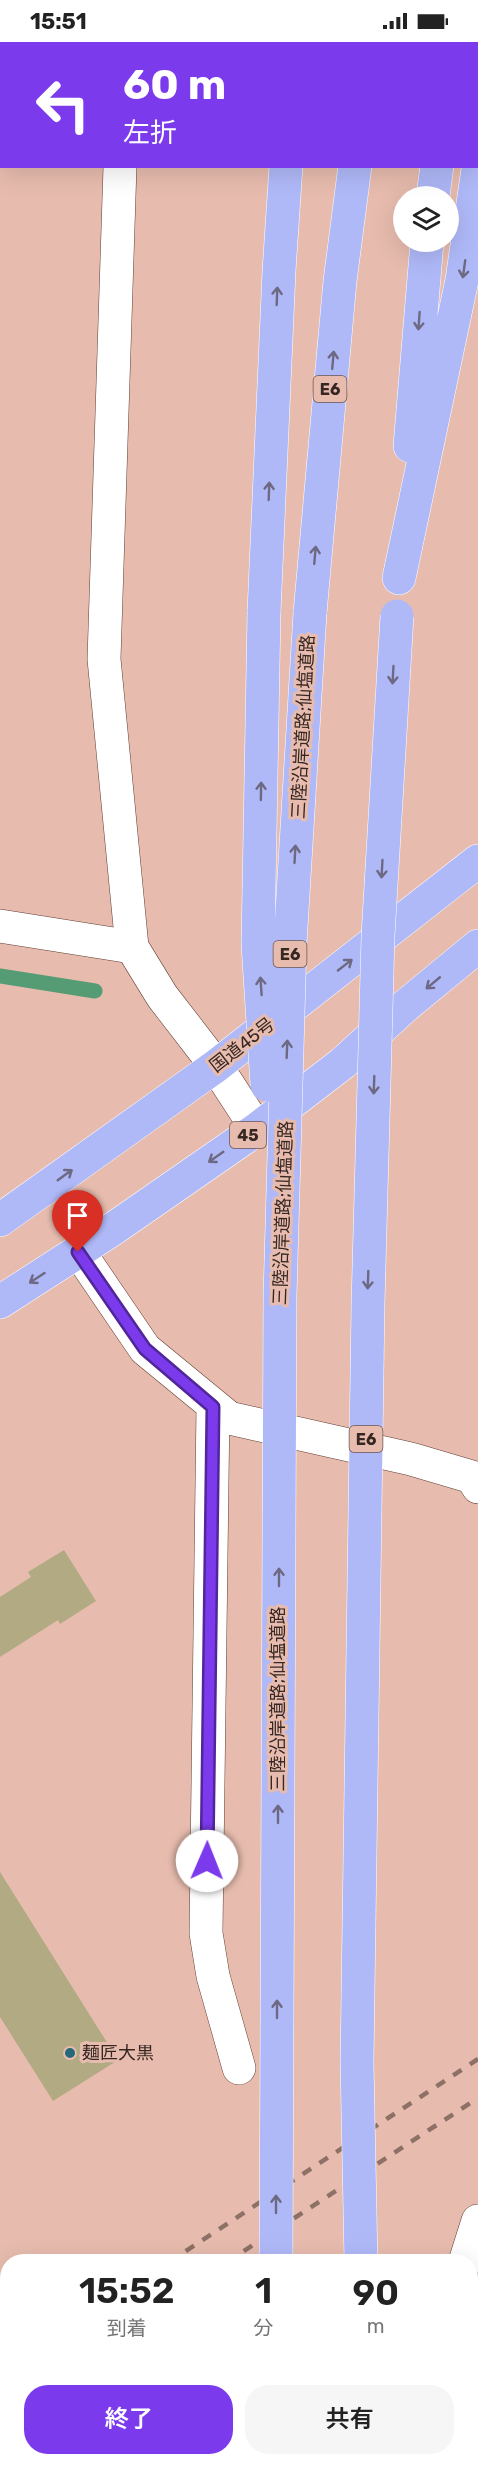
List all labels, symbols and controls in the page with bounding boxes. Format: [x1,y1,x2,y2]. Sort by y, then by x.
text: 15:51 [30,8,87,35]
text: 60 m [123,60,226,110]
icon: left [24,66,102,144]
text: 左折 [123,117,177,149]
map controls [393,186,459,252]
button: layers [393,186,459,252]
one-way arrow [458,259,469,278]
one-way arrow [272,286,283,306]
one-way arrow [414,310,425,330]
one-way arrow [328,351,339,371]
road number: E6 [314,376,346,402]
one-way arrow [264,481,275,501]
one-way arrow [310,545,321,565]
street label: 三陸沿岸道路;仙塩道路 [287,634,319,820]
one-way arrow [388,664,399,684]
one-way arrow [255,782,267,802]
one-way arrow [290,845,301,865]
one-way arrow [376,859,387,879]
road number: E6 [274,941,306,967]
one-way arrow [336,959,352,972]
one-way arrow [426,976,441,990]
one-way arrow [255,977,266,997]
street label: 国道45号 [205,1013,279,1077]
one-way arrow [281,1039,293,1059]
one-way arrow [368,1075,380,1095]
street label: 三陸沿岸道路;仙塩道路 [269,1120,297,1306]
road number: 45 [230,1122,266,1148]
one-way arrow [208,1151,224,1163]
one-way arrow [56,1168,72,1181]
pin [52,1190,103,1252]
icon: arrive [61,1199,94,1232]
one-way arrow [363,1269,374,1289]
one-way arrow [29,1273,46,1285]
road number: E6 [350,1426,382,1452]
one-way arrow [273,1567,285,1587]
street label: 三陸沿岸道路;仙塩道路 [267,1607,289,1791]
one-way arrow [272,1804,284,1824]
position arrow [175,1829,239,1893]
one-way arrow [271,1999,283,2019]
place label: 麺匠大黒 [82,2042,154,2064]
marker: 麺匠大黒 [63,2046,77,2060]
one-way arrow [270,2194,282,2214]
text: 15:52 [79,2269,175,2312]
text: 1 [255,2269,272,2312]
text: 90 [352,2271,399,2314]
text: m [367,2314,385,2338]
text: 到着 [107,2316,147,2340]
text: 分 [254,2316,274,2340]
button: 終了 [24,2385,233,2454]
button: 共有 [245,2385,454,2454]

